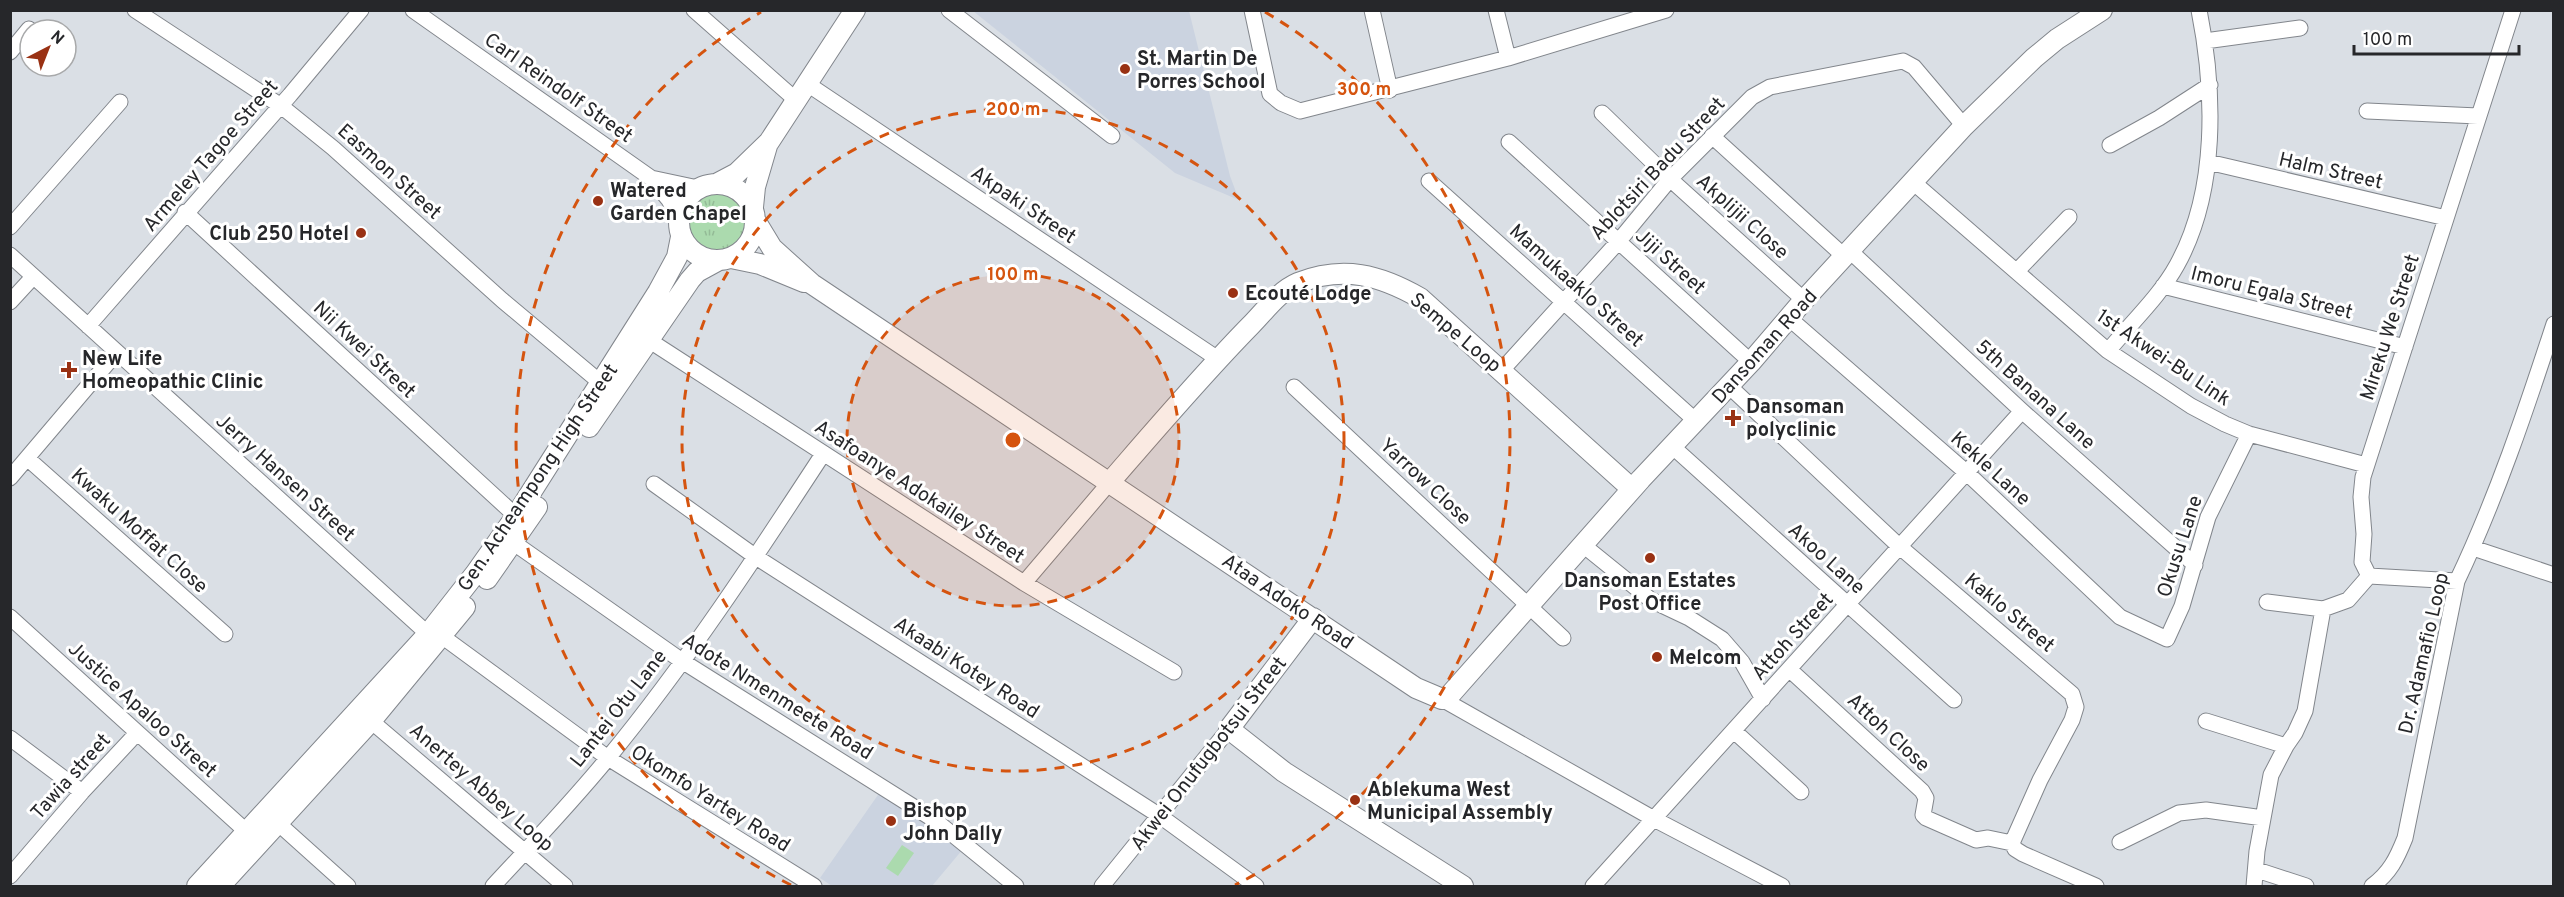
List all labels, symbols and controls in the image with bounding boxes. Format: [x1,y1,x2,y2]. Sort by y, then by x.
north arrow [18,18,78,78]
scale bar [2354,18,2519,56]
text: N [46,27,68,50]
street label: Carl Reindolf Street [478,28,637,150]
text: 100 m [2363,29,2412,52]
place label: St. Martin De Porres School [1137,47,1266,96]
marker: St. Martin De Porres School [1118,62,1132,76]
street label: Armeley Tagoe Street [138,75,285,238]
text: 300 m [1337,79,1391,102]
street label: Ablotsiri Badu Street [1585,92,1732,247]
text: 200 m [985,99,1041,122]
street label: Easmon Street [331,119,446,226]
street label: Halm Street [2276,147,2385,197]
street label: Akpaki Street [965,161,1081,251]
street label: Akplijii Close [1690,169,1793,266]
place label: Watered Garden Chapel [610,179,747,228]
marker: Watered Garden Chapel [591,194,605,208]
street label: Mamukaaklo Street [1503,219,1648,354]
place label: Club 250 Hotel [209,222,349,248]
street label: Jiji Street [1629,224,1711,301]
marker: Club 250 Hotel [354,226,368,240]
street label: Mireku We Street [2355,251,2427,404]
street label: Imoru Egala Street [2188,261,2355,327]
text: 100 m [987,264,1039,287]
place label: Ecouté Lodge [1245,282,1371,308]
street label: Dansoman Road [1707,285,1824,410]
marker: Ecouté Lodge [1226,286,1240,300]
street label: Sempe Loop [1404,288,1506,379]
street label: Nii Kwei Street [307,296,420,405]
street label: 1st Akwei-Bu Link [2091,304,2235,413]
street label: 5th Banana Lane [1969,335,2100,456]
place label: New Life Homeopathic Clinic [82,347,264,396]
street label: Gen. Acheampong High Street [452,359,625,597]
marker: New Life Homeopathic Clinic [60,361,78,379]
place label: Dansoman polyclinic [1746,395,1844,444]
street label: Jerry Hansen Street [209,409,360,548]
marker: Dansoman polyclinic [1724,409,1742,427]
street label: Asafoanye Adokailey Street [809,415,1029,570]
street label: Kekle Lane [1944,427,2035,512]
centre of rings [1003,430,1023,450]
street label: Yarrow Close [1373,433,1476,532]
street label: Kwaku Moffat Close [65,463,213,600]
street label: Okusu Lane [2152,492,2210,601]
street label: Akoo Lane [1782,518,1870,601]
street label: Ataa Adoko Road [1216,549,1358,656]
marker: Dansoman Estates Post Office [1643,551,1657,565]
street label: Kaklo Street [1958,568,2059,659]
place label: Dansoman Estates Post Office [1564,569,1736,618]
street label: Dr. Adamafio Loop [2394,570,2456,737]
street label: Attoh Street [1747,588,1840,687]
street label: Akaabi Kotey Road [888,612,1044,726]
street label: Adote Nmenmeete Road [677,628,877,767]
street label: Justice Apaloo Street [62,637,222,784]
street label: Lantei Otu Lane [565,645,674,773]
place label: Melcom [1669,646,1742,672]
marker: Melcom [1650,650,1664,664]
street label: Akwei Onufugbotsui Street [1126,652,1294,857]
street label: Attoh Close [1841,688,1935,778]
street label: Anertey Abbey Loop [403,719,558,858]
street label: Tawia street [26,729,117,826]
street label: Okomfo Yartey Road [625,740,795,859]
place label: Ablekuma West Municipal Assembly [1367,778,1553,827]
marker: Ablekuma West Municipal Assembly [1348,793,1362,807]
place label: Bishop John Dally [903,799,1002,848]
marker: Bishop John Dally [884,814,898,828]

